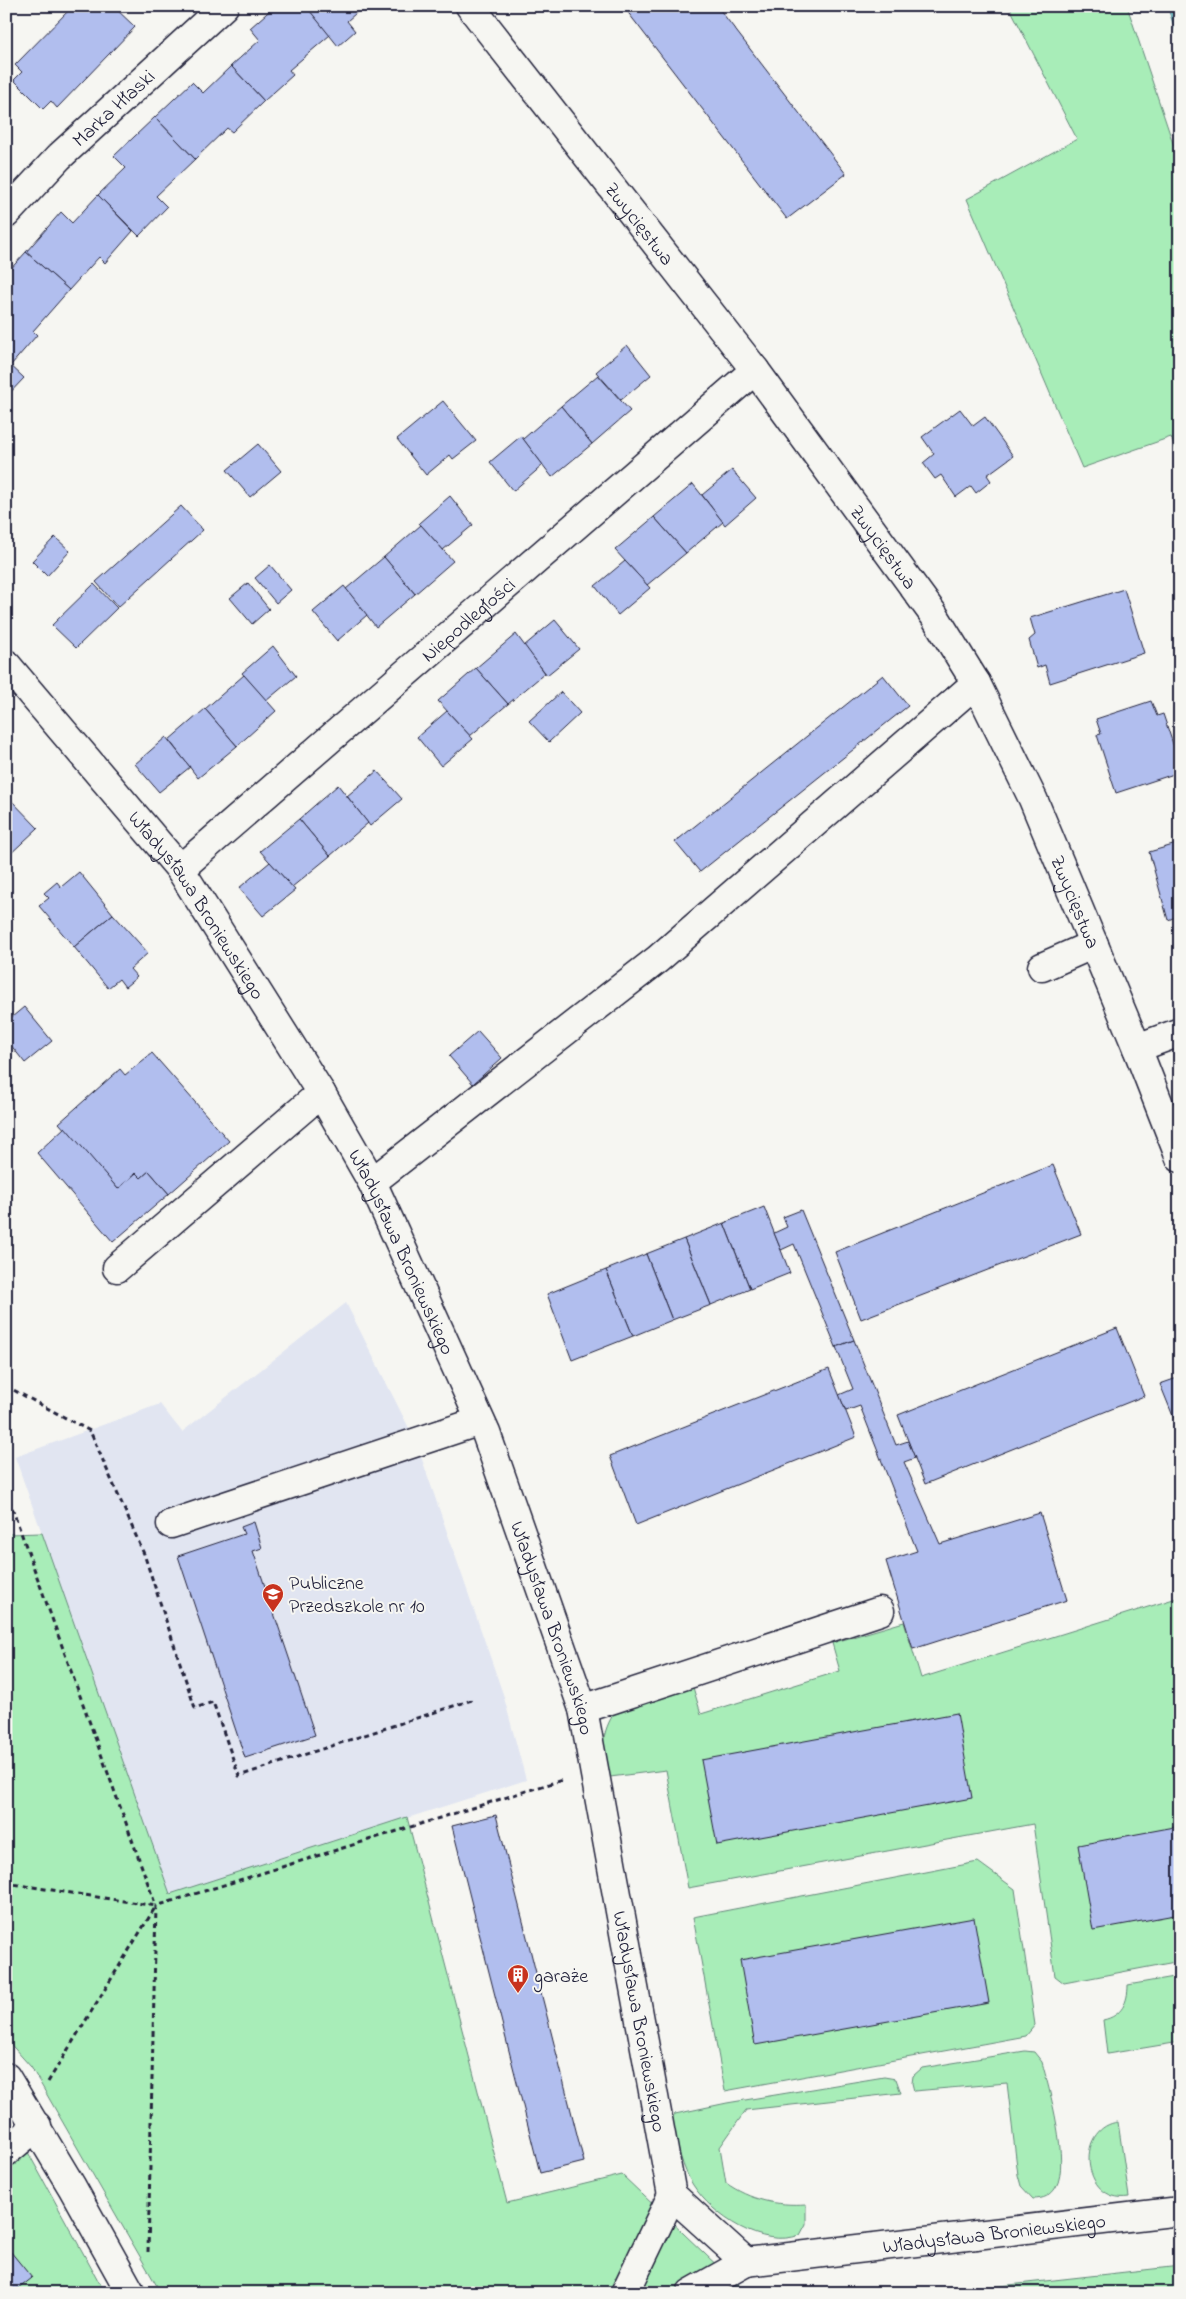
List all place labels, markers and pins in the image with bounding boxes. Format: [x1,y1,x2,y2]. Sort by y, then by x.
place label: Publiczne Przedszkole nr 10 [289,1570,425,1622]
school or university icon: Publiczne Przedszkole nr 10 [261,1582,285,1613]
building icon: garaże [506,1963,530,1994]
place label: garaże [533,1963,588,1993]

